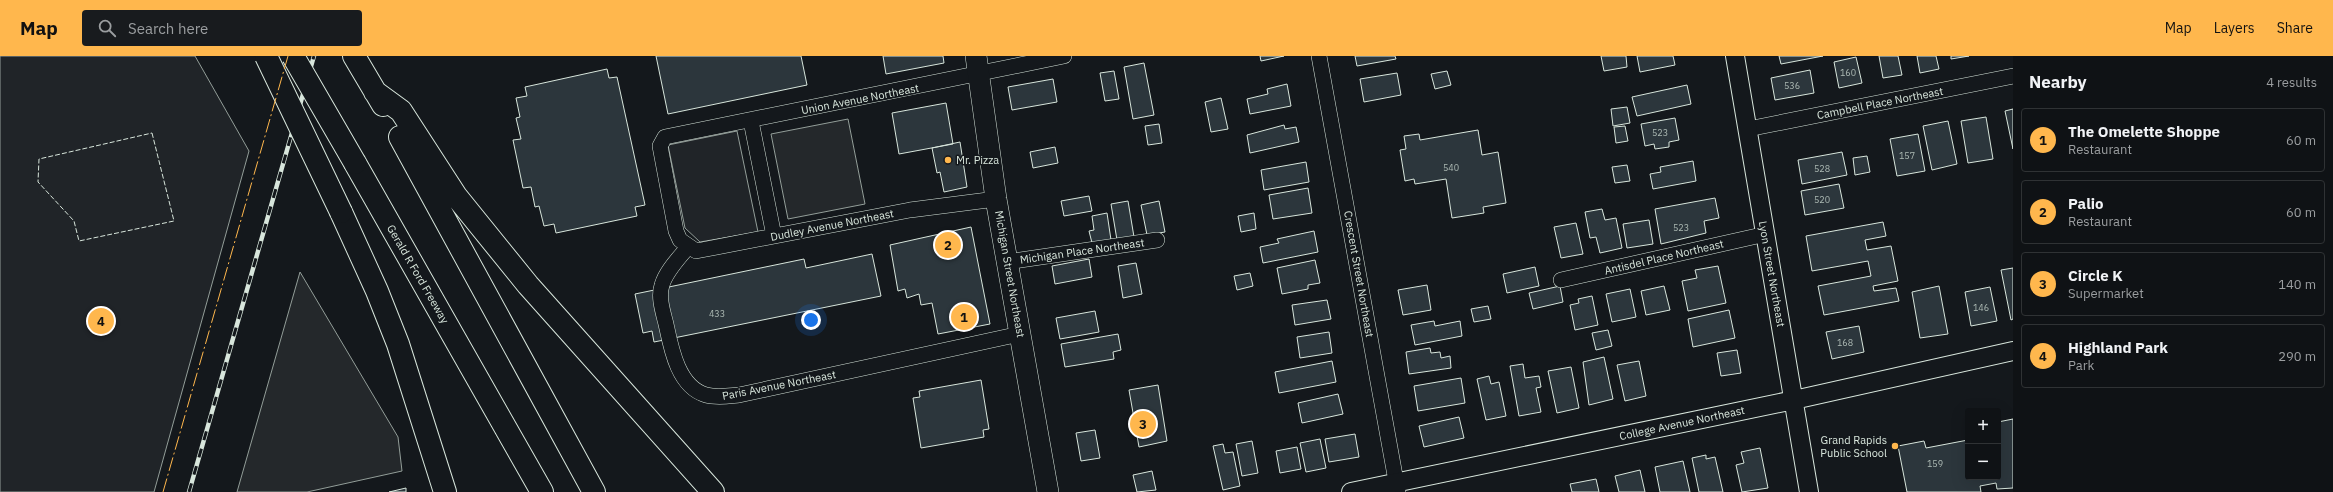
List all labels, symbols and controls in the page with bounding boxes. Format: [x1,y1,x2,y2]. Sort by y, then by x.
search box [82,10,362,46]
text: Map [20,16,58,40]
icon: search [96,17,118,39]
text: Search here [128,19,208,38]
text: Map [2165,19,2192,37]
text: Layers [2214,19,2255,37]
text: Share [2277,19,2313,37]
house number: 160 [1840,67,1856,78]
text: Nearby [2029,71,2087,93]
text: 4 results [2266,74,2317,91]
house number: 536 [1784,80,1800,91]
street label: Union Avenue Northeast [800,81,920,117]
street label: Campbell Place Northeast [1816,84,1945,122]
text: The Omelette Shoppe [2068,122,2220,141]
house number: 523 [1652,127,1668,138]
text: 1 [2039,132,2047,149]
text: 60 m [2286,132,2316,149]
text: Restaurant [2068,141,2132,158]
house number: 157 [1899,150,1915,161]
place label: Mr. Pizza [956,153,999,167]
marker: Mr. Pizza [943,155,953,165]
house number: 540 [1443,162,1459,173]
house number: 528 [1814,163,1830,174]
house number: 520 [1814,194,1830,205]
text: Palio [2068,194,2103,213]
text: 2 [2039,204,2047,221]
text: 60 m [2286,204,2316,221]
street label: Dudley Avenue Northeast [769,206,895,244]
street label: Michigan Street Northeast [992,209,1028,339]
street label: Crescent Street Northeast [1341,210,1377,339]
text: Restaurant [2068,213,2132,230]
street label: Lyon Street Northeast [1756,220,1788,328]
street label: Gerald R Ford Freeway [384,222,452,326]
house number: 523 [1673,222,1689,233]
pin: 2 [935,230,961,260]
street label: Michigan Place Northeast [1019,235,1145,267]
street label: Antisdel Place Northeast [1603,236,1725,278]
text: Circle K [2068,266,2123,285]
text: 3 [2039,276,2047,293]
text: 140 m [2278,276,2316,293]
text: Supermarket [2068,285,2144,302]
pin: 1 [951,302,977,332]
house number: 146 [1973,302,1989,313]
pin: 4 [88,306,114,336]
house number: 433 [709,308,725,319]
your location [801,310,821,330]
house number: 168 [1837,337,1853,348]
text: Highland Park [2068,338,2168,357]
text: 4 [2039,348,2047,365]
text: 290 m [2278,348,2316,365]
text: Park [2068,357,2094,374]
street label: Paris Avenue Northeast [721,367,837,403]
street label: College Avenue Northeast [1618,403,1746,443]
map controls [1965,408,2001,480]
button: + [1965,408,2001,444]
pin: 3 [1130,409,1156,439]
place label: Grand Rapids Public School [1820,433,1887,460]
marker: Grand Rapids Public School [1890,441,1900,451]
button: − [1965,444,2001,480]
house number: 159 [1927,458,1943,469]

